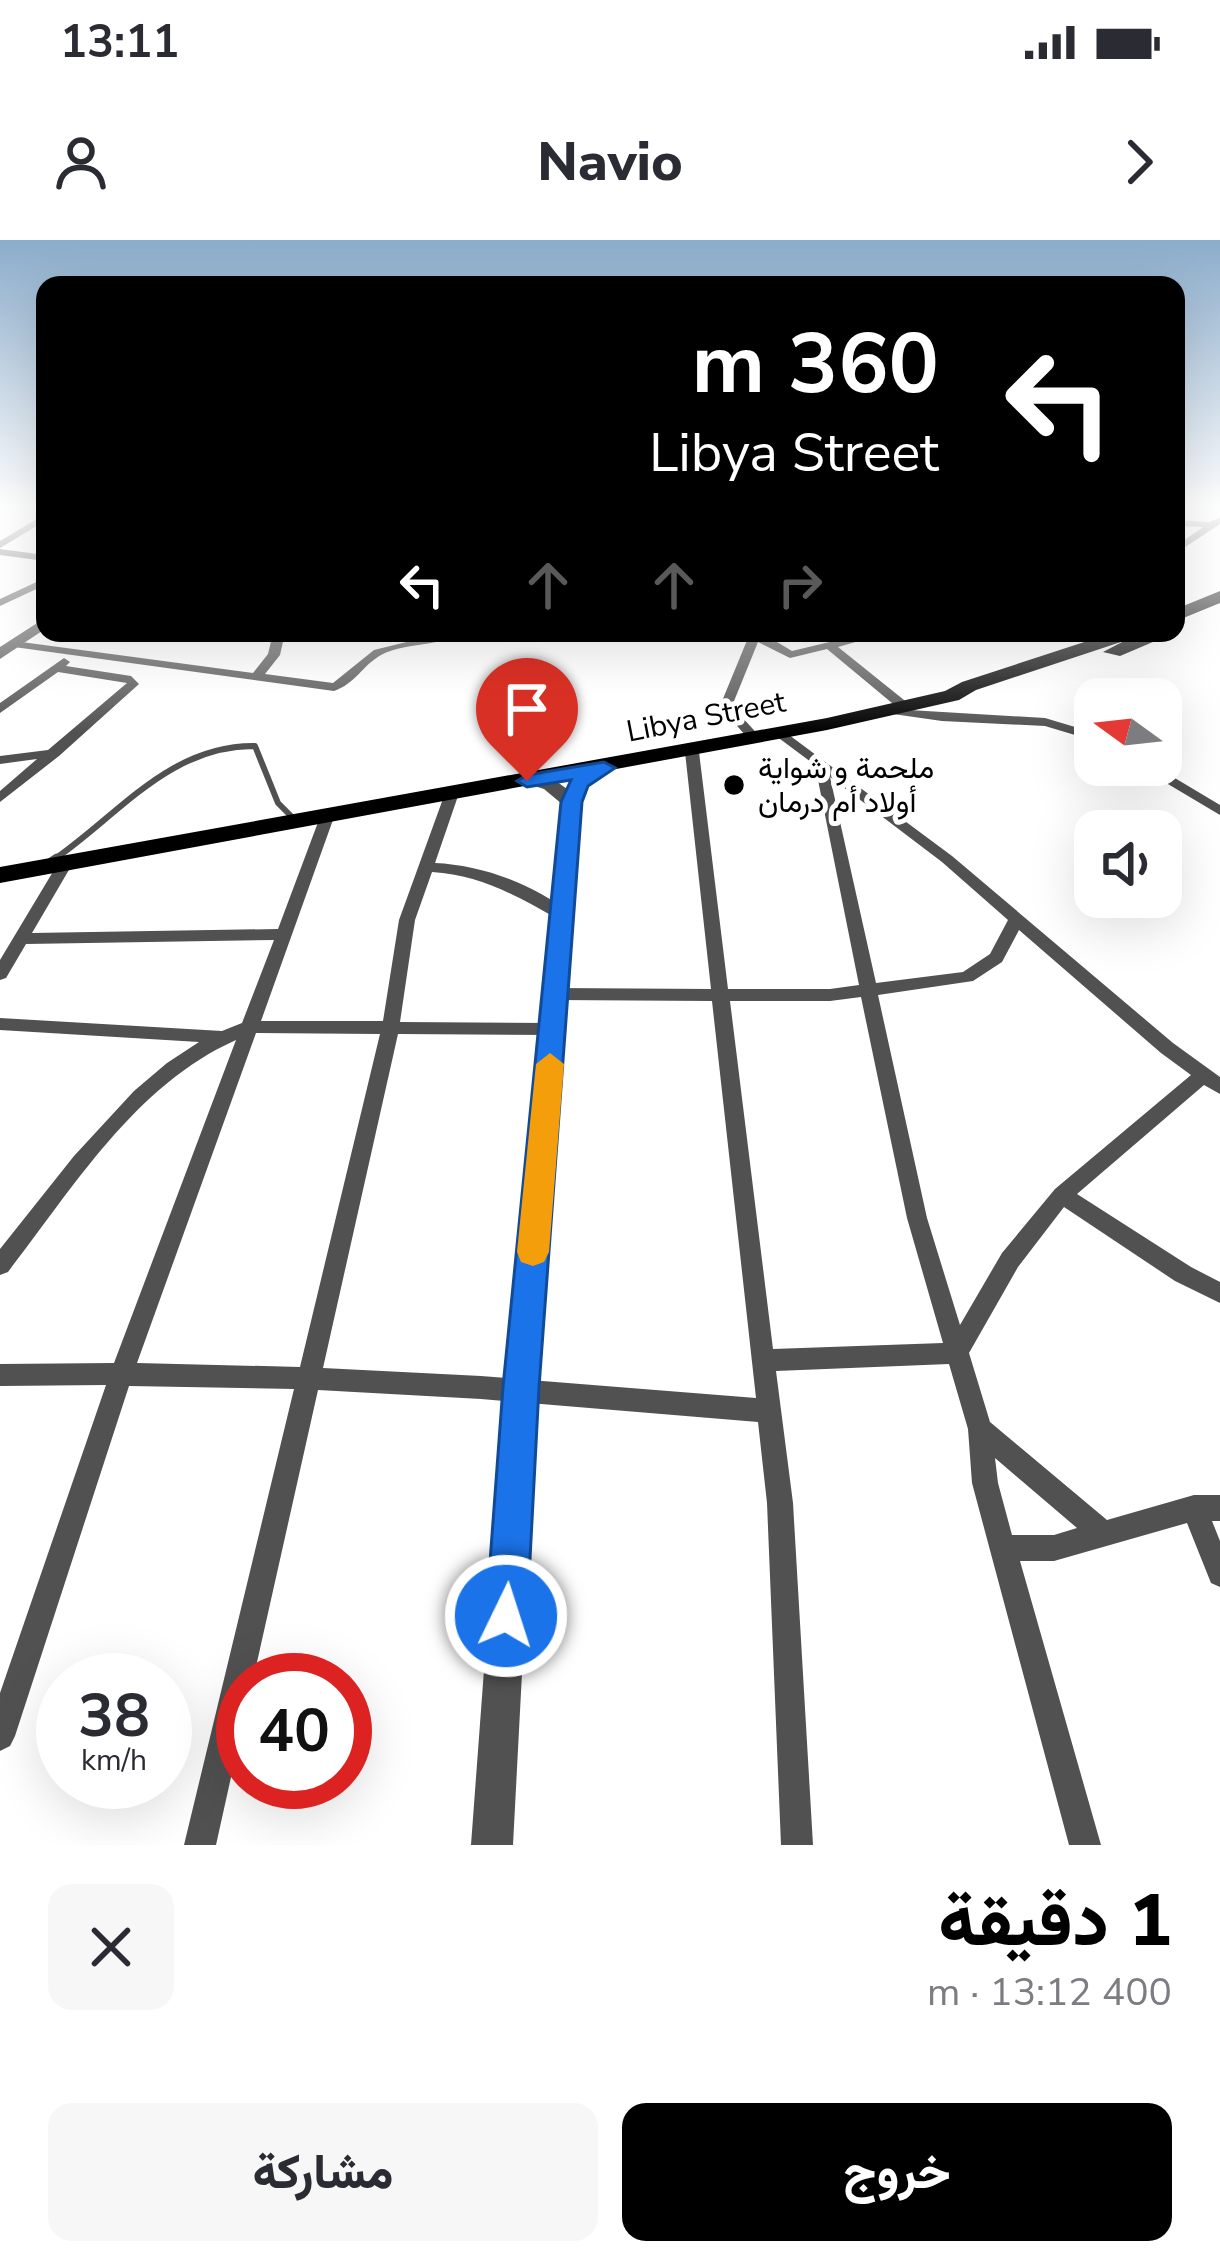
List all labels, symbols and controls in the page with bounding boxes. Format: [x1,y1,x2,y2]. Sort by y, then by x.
text: 13:11 [60,12,179,73]
text: Navio [537,125,683,199]
icon: person [48,129,114,195]
icon: forward [1106,129,1172,195]
text: 360 m [691,307,939,422]
icon: left [981,324,1137,480]
text: Libya Street [649,416,939,490]
icon: left [389,552,455,618]
icon: ahead [515,552,581,618]
icon: ahead [641,552,707,618]
icon: right [767,552,833,618]
pin [476,658,578,781]
icon: arrive [494,676,560,742]
north arrow [1074,678,1182,786]
map controls [1074,678,1182,918]
street label: Libya Street [623,681,789,752]
place label: ملحمة و شواية أولاد أم درمان [758,748,934,823]
marker: ملحمة و شواية أولاد أم درمان [721,772,747,798]
button: sound [1074,810,1182,918]
position arrow [443,1553,569,1679]
speed limit sign: 40 [216,1653,372,1809]
text: 38 [78,1675,150,1757]
text: km/h [81,1740,147,1781]
text: 1 دقيقة [938,1872,1172,1970]
button: close [48,1884,174,2010]
text: 400 m · 13:12 [927,1966,1172,2019]
button: مشاركة [48,2103,598,2241]
button: خروج [622,2103,1172,2241]

